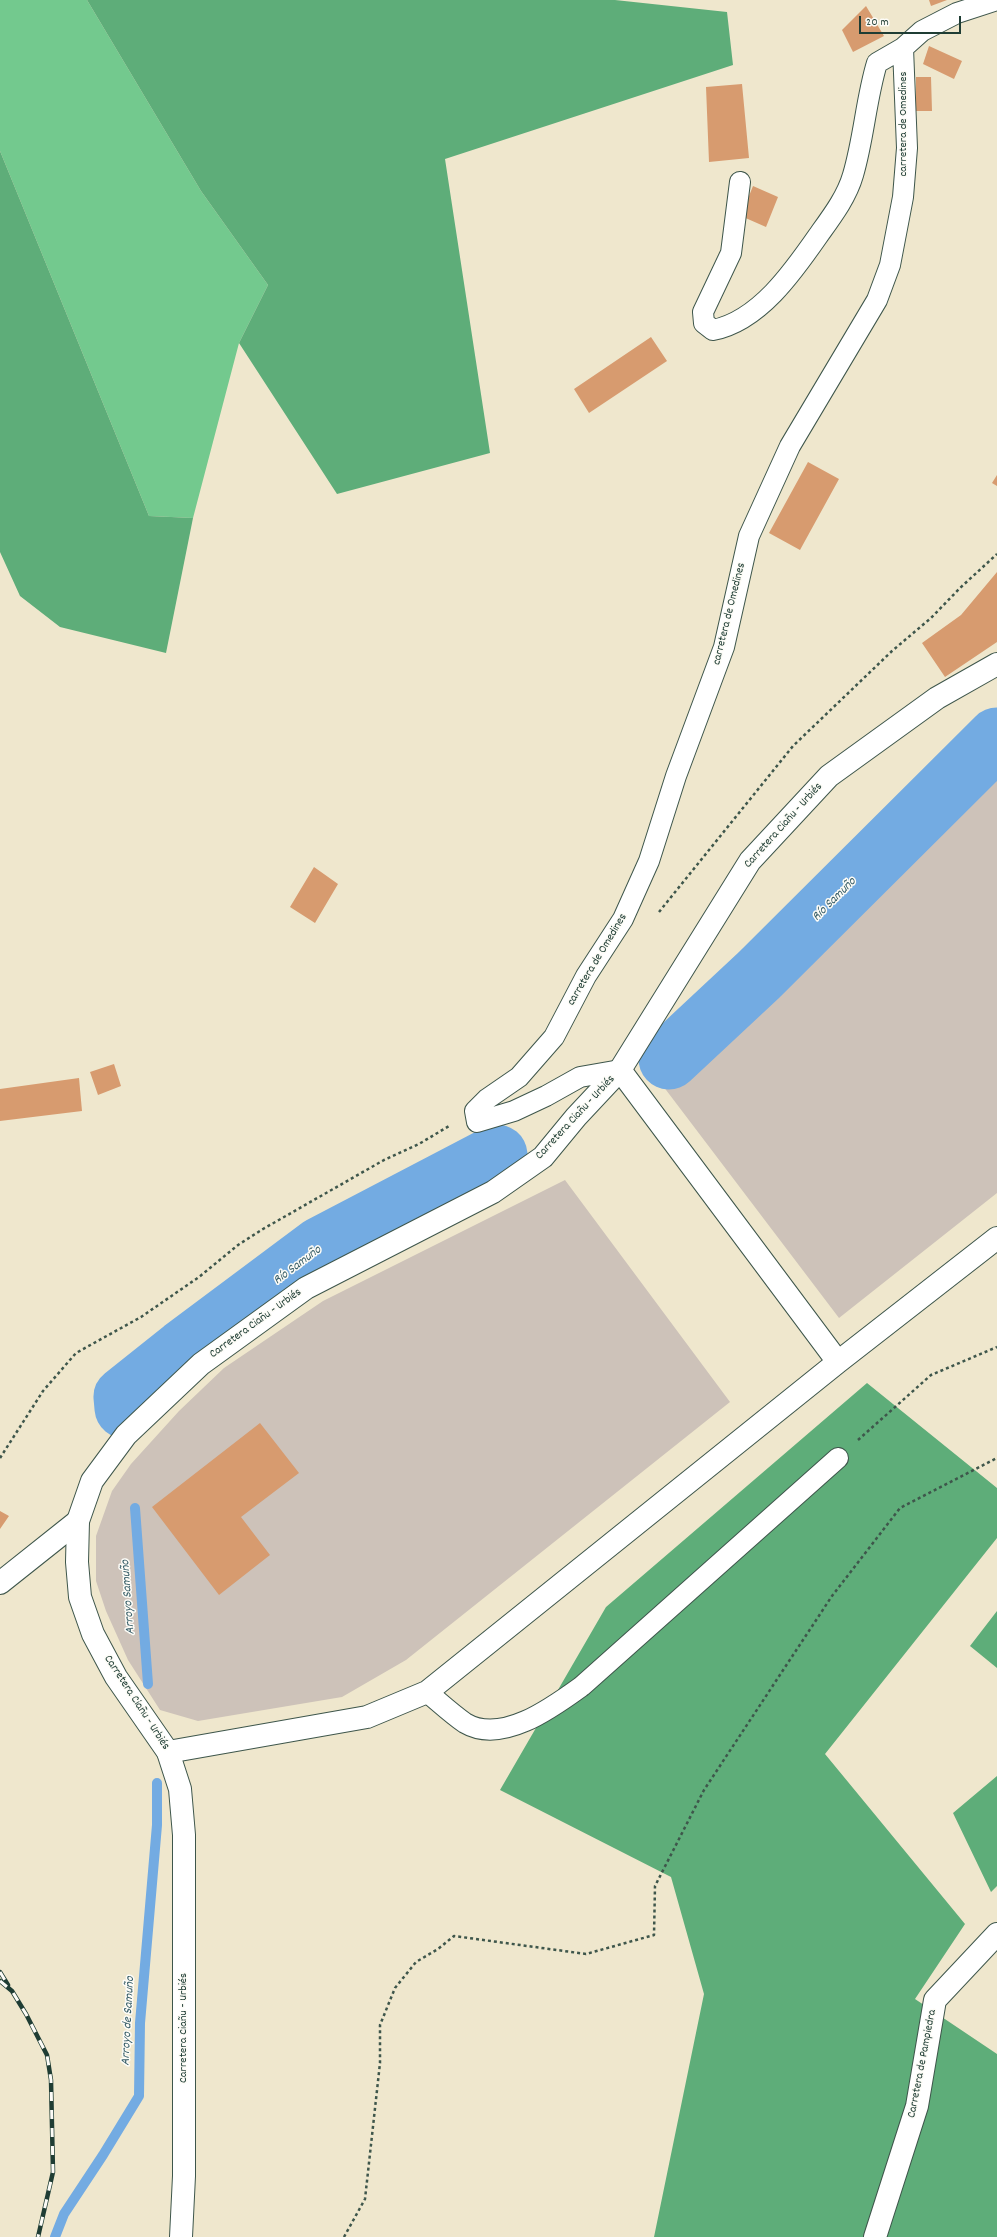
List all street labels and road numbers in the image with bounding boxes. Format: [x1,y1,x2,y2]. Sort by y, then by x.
street label: carretera de Omedines [897,72,911,176]
street label: carretera de Omedines [710,561,750,667]
street label: Carretera Ciañu - Urbiés [742,780,826,872]
street label: carretera de Omedines [565,911,631,1009]
street label: Carretera Ciañu - Urbiés [533,1073,619,1163]
street label: Carretera Ciañu - Urbiés [207,1286,305,1362]
street label: Carretera Ciañu - Urbiés [100,1653,172,1753]
street label: Carretera Ciañu - Urbiés [177,1973,191,2083]
street label: Carretera de Pampiedra [905,2009,941,2119]

